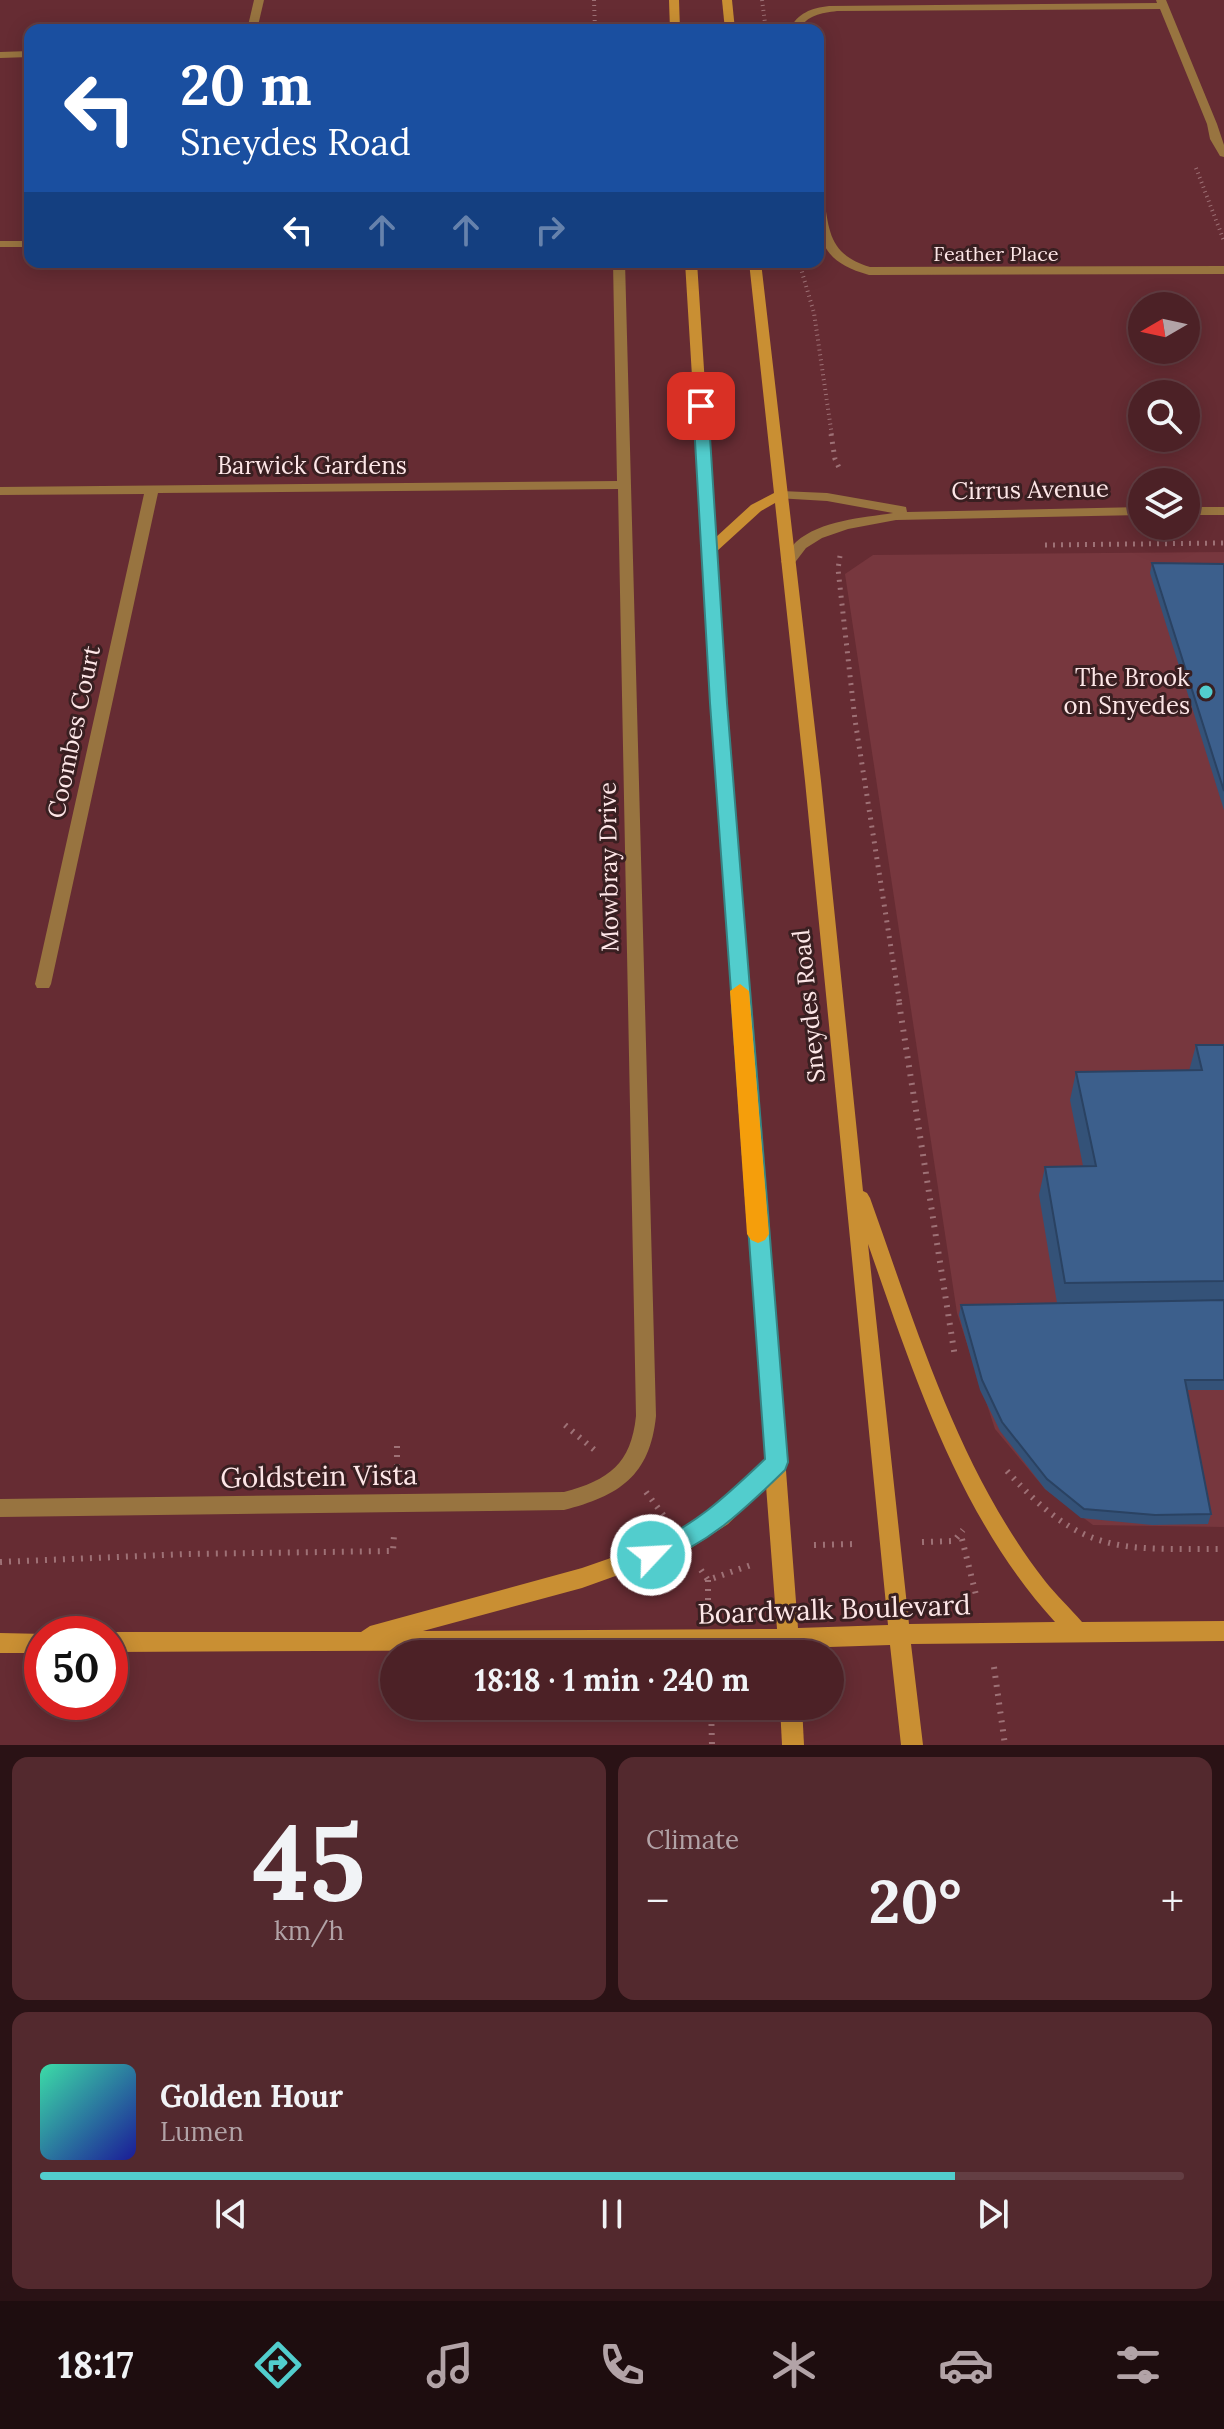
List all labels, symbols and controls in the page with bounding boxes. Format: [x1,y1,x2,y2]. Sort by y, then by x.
text: 20 m [180,49,312,120]
icon: left [48,56,152,160]
text: Sneydes Road [180,119,411,165]
icon: left [276,208,320,252]
icon: ahead [360,208,404,252]
icon: ahead [444,208,488,252]
icon: right [528,208,572,252]
street label: Feather Place [933,241,1059,266]
north arrow [1128,292,1200,364]
map controls [1128,292,1200,540]
pin [667,372,735,440]
button: search [1128,380,1200,452]
icon: arrive [679,384,723,428]
street label: Barwick Gardens [217,450,407,481]
button: layers [1128,468,1200,540]
street label: Cirrus Avenue [951,473,1109,506]
street label: Coombes Court [40,642,107,821]
place label: The Brook on Snyedes [1063,662,1190,721]
marker: The Brook on Snyedes [1197,683,1215,701]
street label: Mowbray Drive [592,782,625,952]
street label: Sneydes Road [785,928,832,1084]
street label: Goldstein Vista [220,1456,418,1496]
position arrow [609,1513,693,1597]
street label: Boardwalk Boulevard [697,1586,971,1632]
speed limit sign: 50 [24,1616,128,1720]
text: 18:18 · 1 min · 240 m [475,1661,749,1699]
text: 45 [252,1795,366,1928]
text: Climate [646,1823,739,1856]
text: 20° [868,1863,962,1939]
text: − [646,1873,669,1929]
text: + [1161,1873,1184,1929]
text: km/h [274,1914,344,1947]
text: Golden Hour [160,2077,343,2115]
text: Lumen [160,2115,244,2148]
icon: previous [209,2192,253,2236]
icon: pause [590,2192,634,2236]
icon: next [971,2192,1015,2236]
icon: directions [250,2337,306,2393]
icon: music [422,2337,478,2393]
icon: phone [594,2337,650,2393]
icon: climate [766,2337,822,2393]
icon: car [938,2337,994,2393]
icon: filters [1110,2337,1166,2393]
text: 18:17 [58,2342,134,2388]

